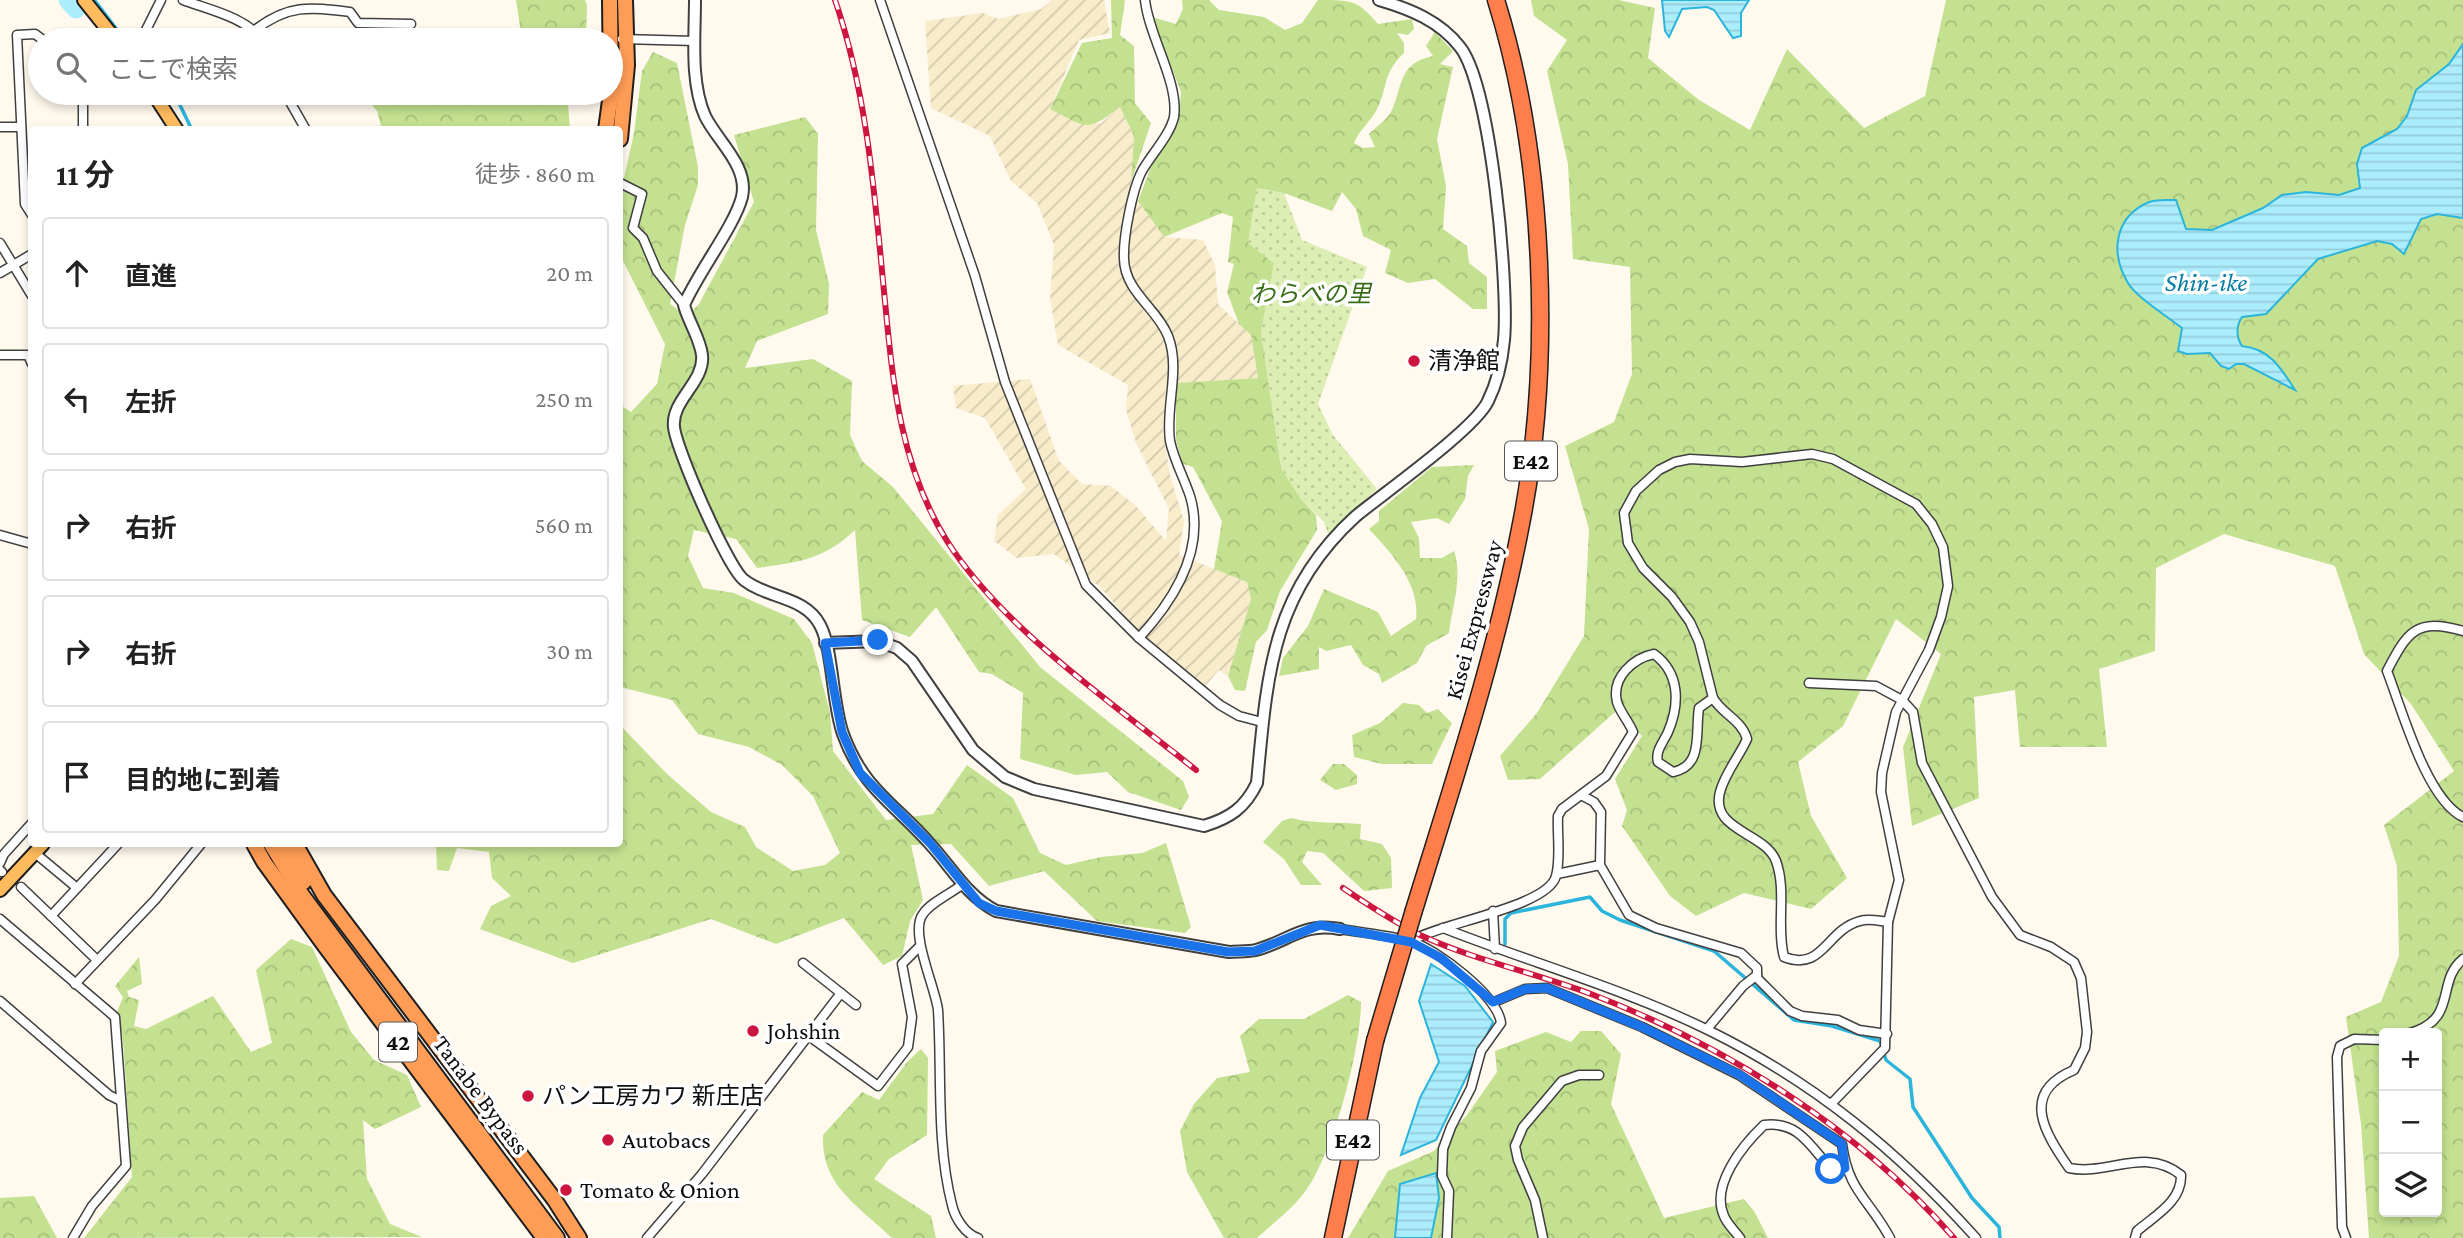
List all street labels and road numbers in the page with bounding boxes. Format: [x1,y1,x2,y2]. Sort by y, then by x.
road number: E42 [1505,442,1557,481]
street label: Kisei Expressway [1439,536,1508,703]
road number: 42 [379,1023,417,1062]
street label: Tanabe Bypass [428,1030,535,1159]
road number: E42 [1327,1120,1379,1160]

